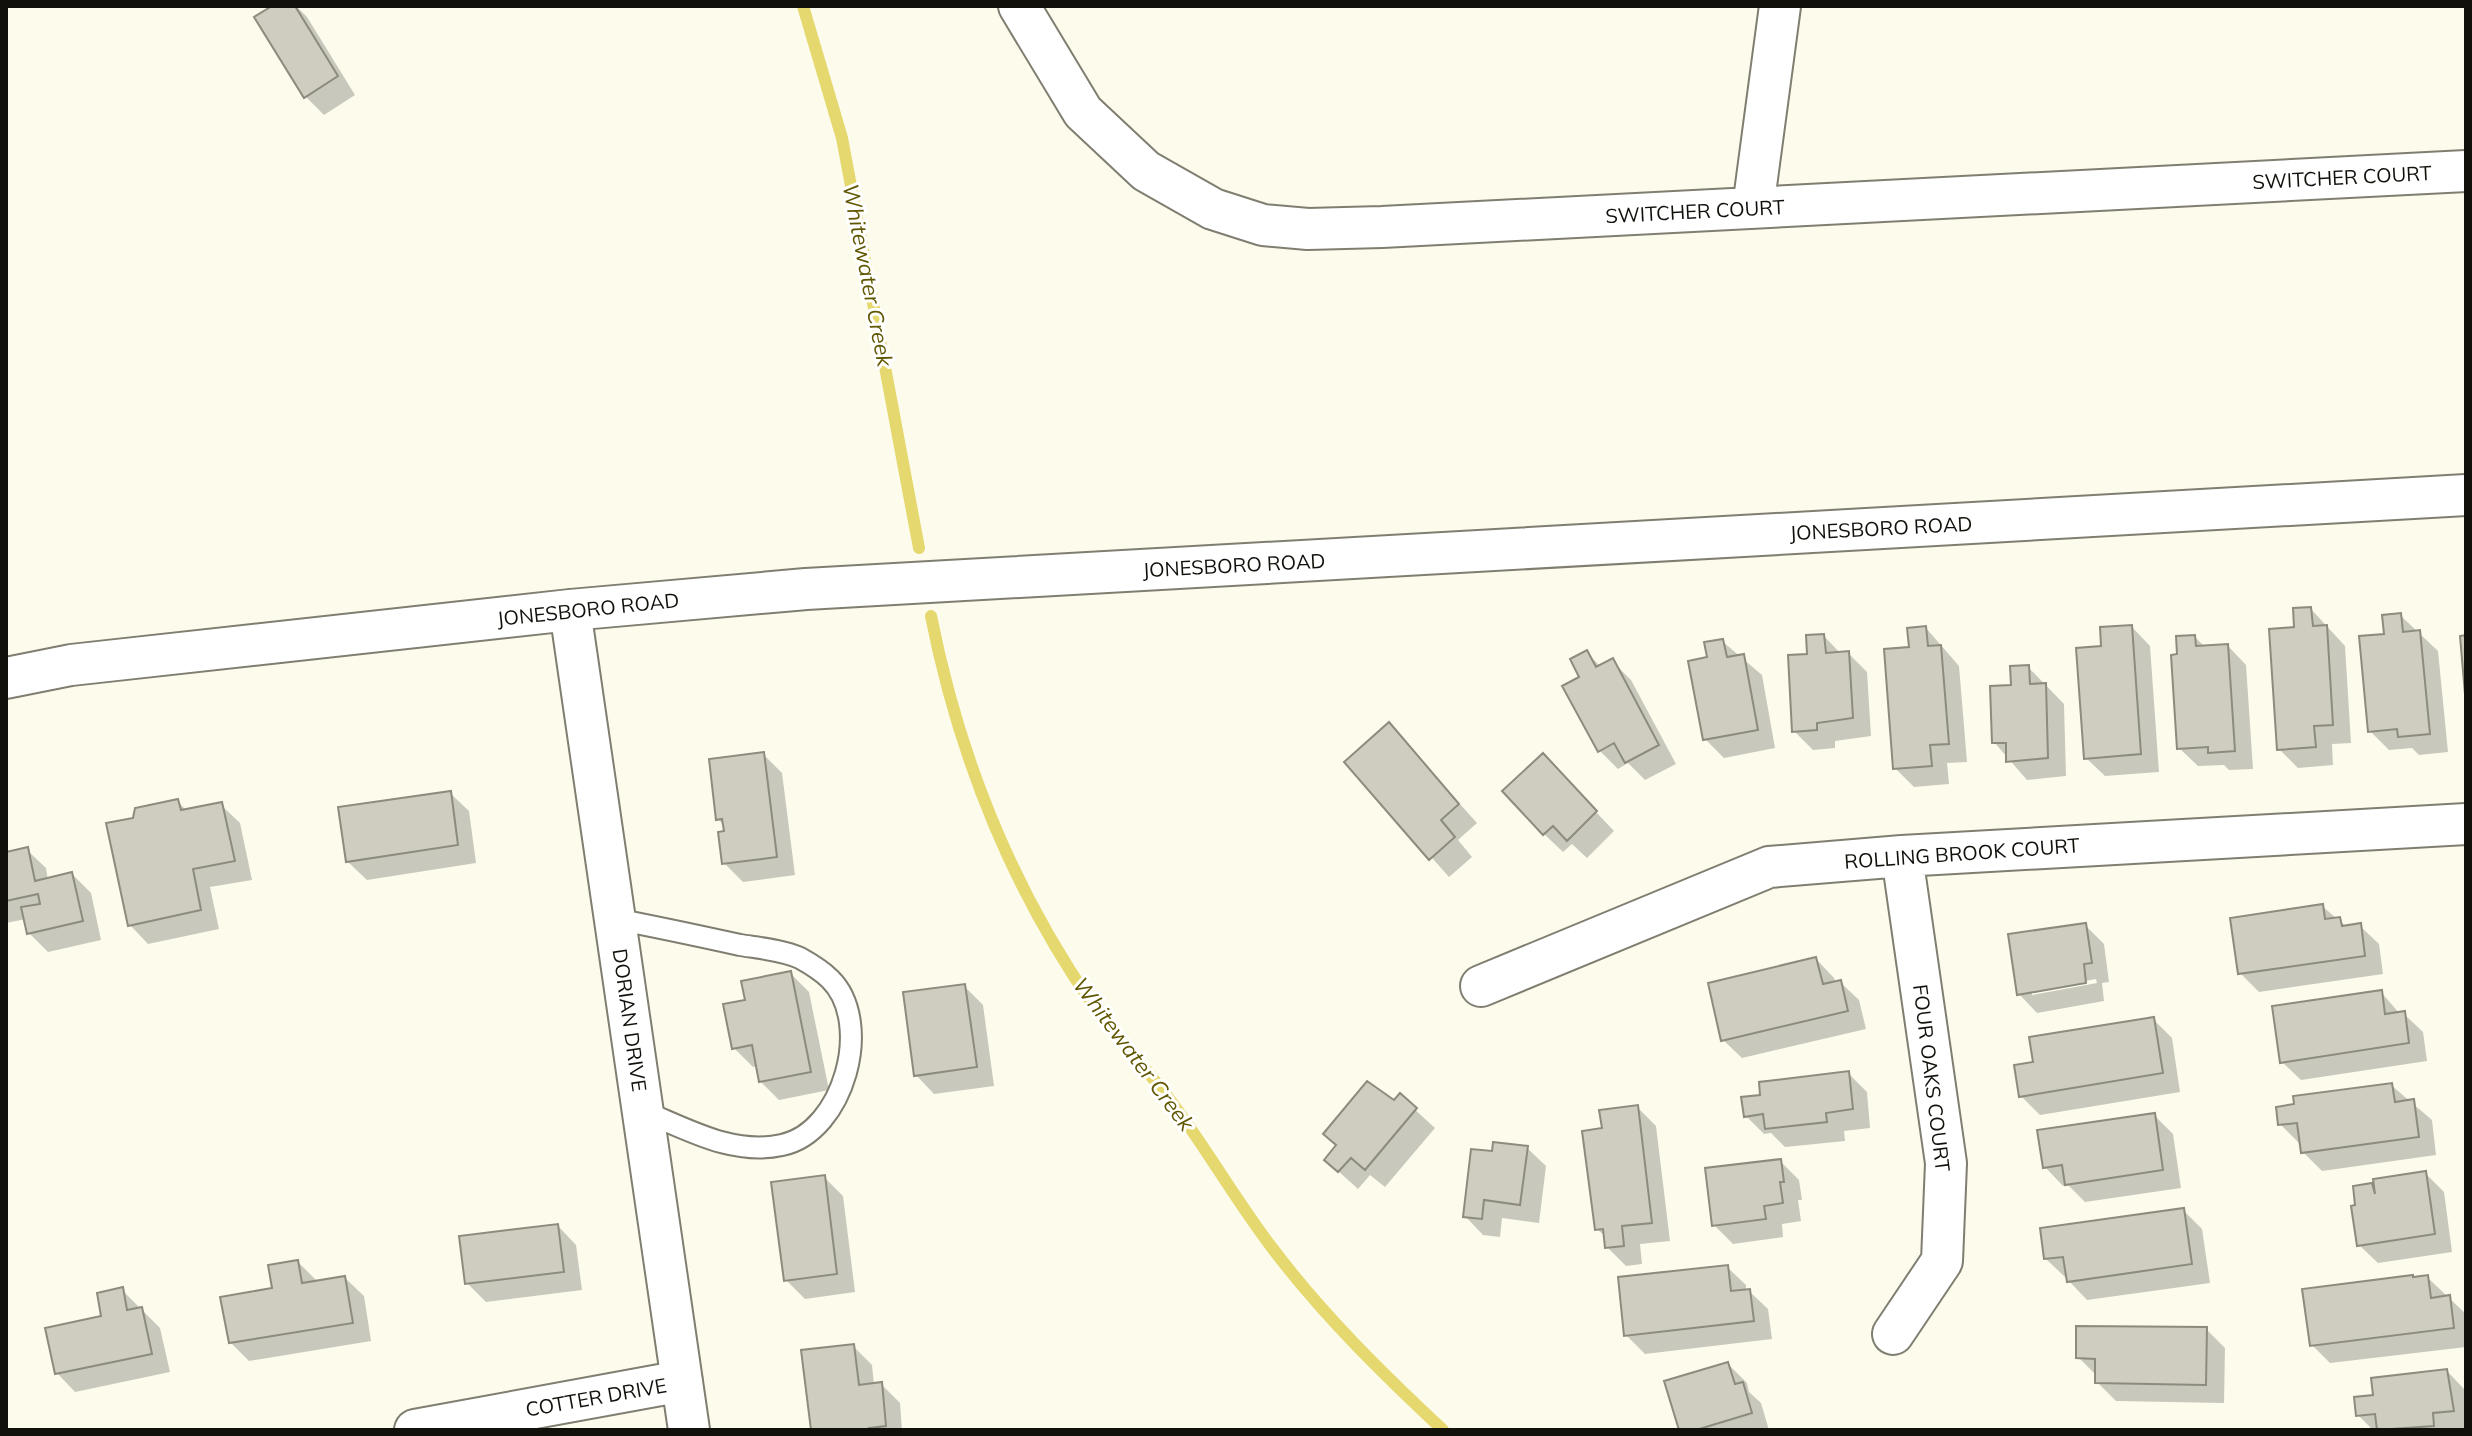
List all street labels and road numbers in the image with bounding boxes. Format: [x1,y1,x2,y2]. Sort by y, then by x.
street label: SWITCHER COURT [2252,160,2432,194]
street label: SWITCHER COURT [1605,194,1785,228]
street label: JONESBORO ROAD [1789,511,1973,545]
street label: JONESBORO ROAD [1142,548,1326,582]
street label: JONESBORO ROAD [496,587,680,631]
street label: ROLLING BROOK COURT [1843,832,2081,874]
street label: DORIAN DRIVE [608,947,652,1093]
street label: FOUR OAKS COURT [1908,983,1956,1173]
street label: COTTER DRIVE [524,1372,668,1422]

